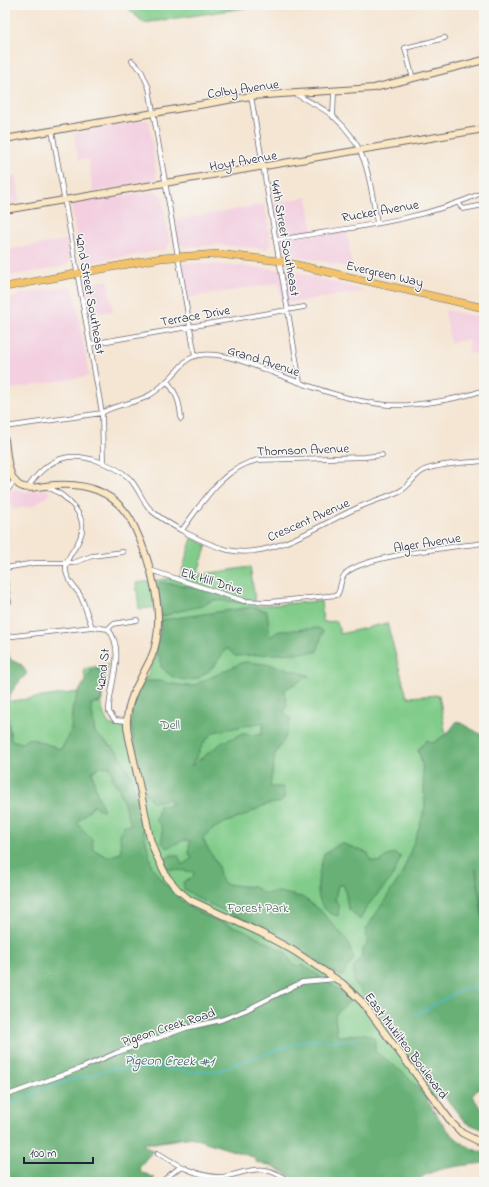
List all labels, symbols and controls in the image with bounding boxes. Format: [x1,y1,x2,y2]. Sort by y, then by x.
street label: Colby Avenue [206,75,280,105]
street label: Hoyt Avenue [208,146,279,178]
street label: 44th Street Southeast [265,179,304,298]
street label: Rucker Avenue [340,195,421,228]
street label: 42nd Street Southeast [70,233,110,356]
street label: Evergreen Way [344,256,425,294]
street label: Terrace Drive [159,301,232,332]
street label: Grand Avenue [225,341,302,382]
street label: Thomson Avenue [257,439,350,462]
street label: Crescent Avenue [265,494,353,547]
street label: Alger Avenue [392,529,463,559]
street label: Elk Hill Drive [178,563,245,600]
street label: 42nd St [92,647,115,691]
park label: Dell [159,716,180,735]
park label: Forest Park [226,899,289,918]
street label: East Mukilteo Boulevard [359,989,453,1104]
street label: Pigeon Creek Road [119,1003,219,1052]
water label: Pigeon Creek #1 [124,1050,216,1073]
scale bar [24,1139,93,1165]
text: 100 m [30,1145,57,1163]

